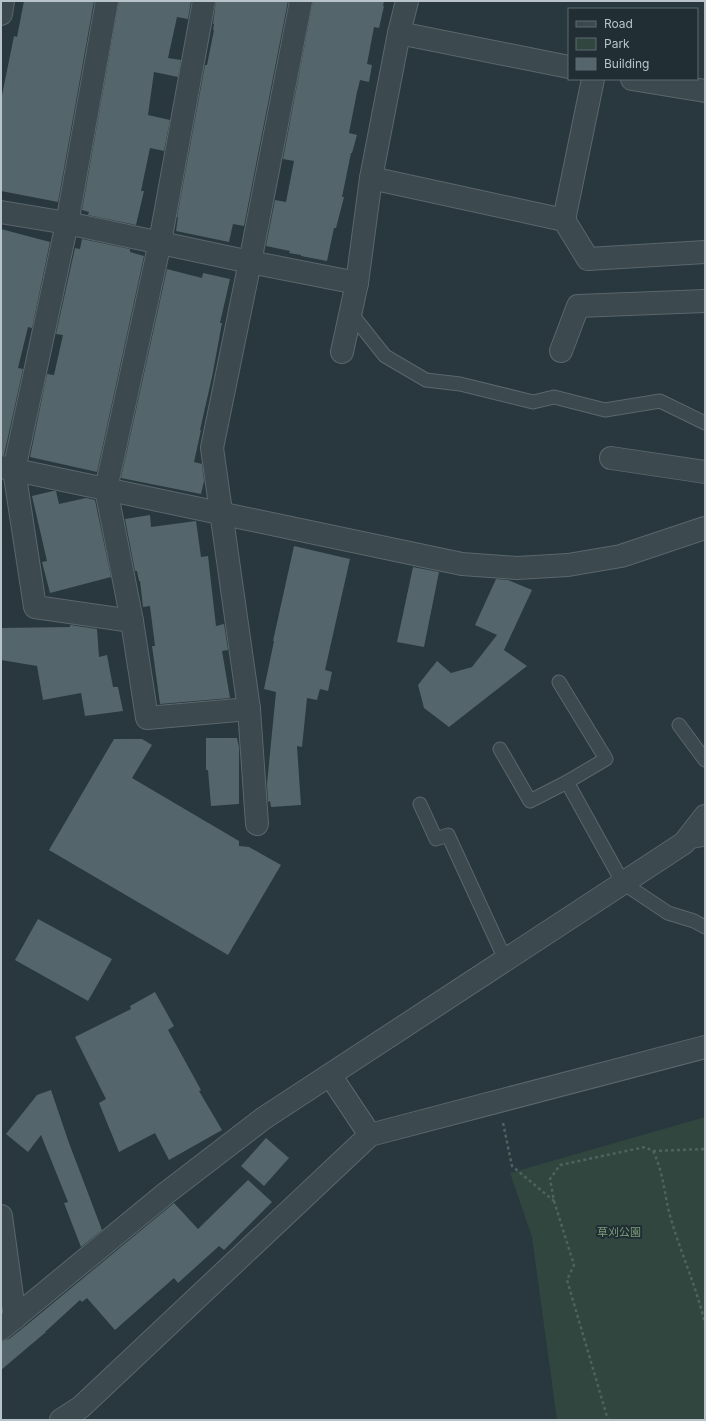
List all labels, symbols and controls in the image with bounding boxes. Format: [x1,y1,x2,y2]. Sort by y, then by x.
legend [568,8,698,80]
text: Road [604,16,633,31]
text: Park [604,36,630,51]
text: Building [604,56,649,71]
park label: 草刈公園 [597,1225,641,1239]

